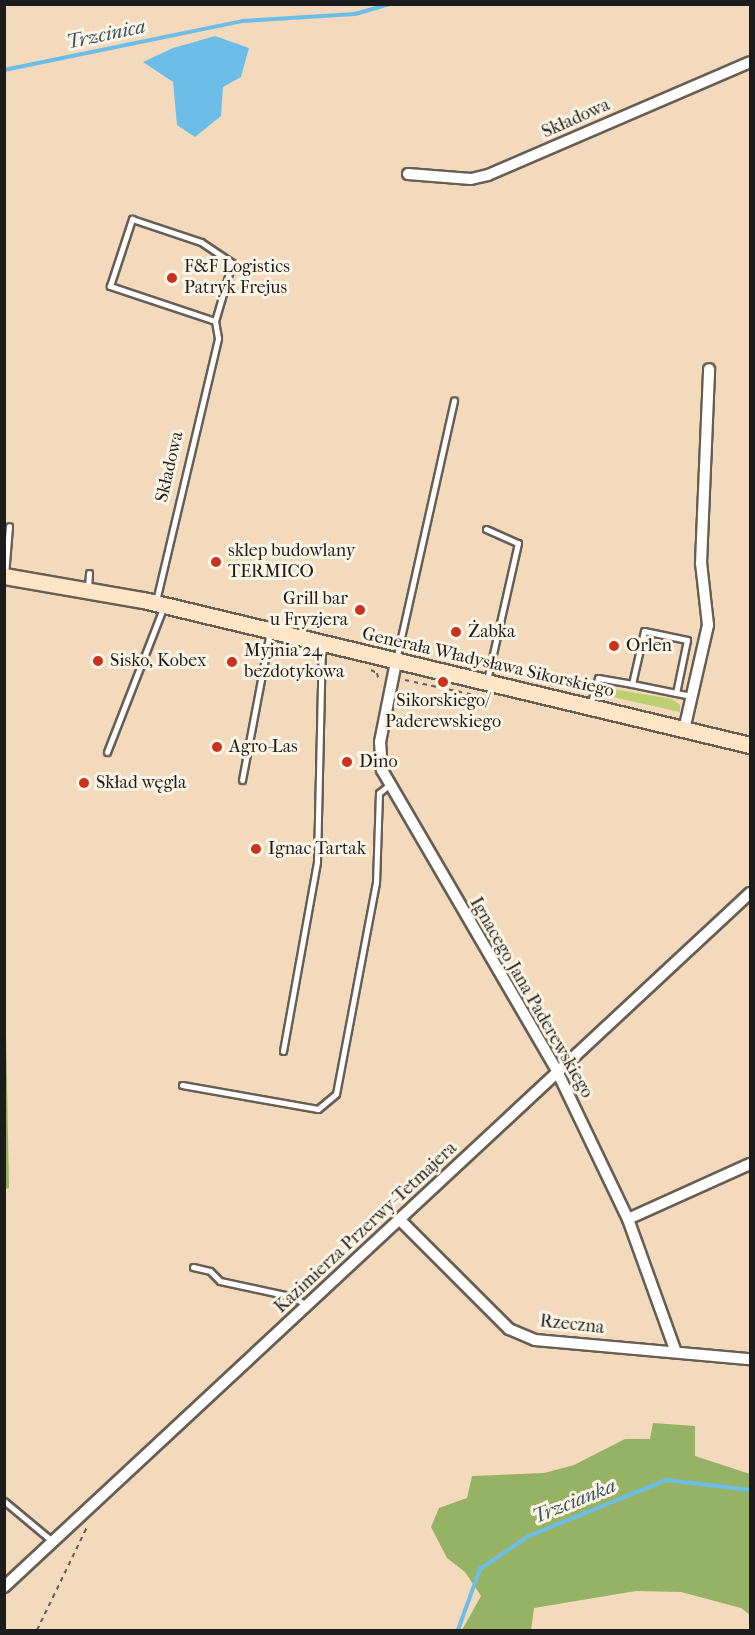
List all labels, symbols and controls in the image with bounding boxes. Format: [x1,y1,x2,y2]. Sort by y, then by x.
water label: Trzcinica [64,14,148,54]
street label: Składowa [539,95,613,143]
place label: F&F Logistics Patryk Frejus [184,257,290,300]
marker: F&F Logistics Patryk Frejus [165,271,179,285]
street label: Składowa [151,430,189,504]
place label: sklep budowlany TERMICO [228,541,355,584]
marker: sklep budowlany TERMICO [209,555,223,569]
place label: Grill bar u Fryzjera [270,589,348,632]
marker: Grill bar u Fryzjera [353,603,367,617]
place label: Żabka [468,621,515,643]
street label: Generała Władysława Sikorskiego [360,623,616,703]
marker: Żabka [449,625,463,639]
place label: Orlen [626,635,672,657]
marker: Orlen [607,639,621,653]
place label: Myjnia 24 bezdotykowa [244,641,344,684]
place label: Sisko, Kobex [110,650,206,672]
marker: Sisko, Kobex [91,654,105,668]
marker: Myjnia 24 bezdotykowa [225,655,239,669]
marker: Sikorskiego/ Paderewskiego [436,675,450,689]
place label: Sikorskiego/ Paderewskiego [385,691,501,734]
place label: Agro-Las [229,736,298,758]
marker: Agro-Las [210,740,224,754]
place label: Dino [359,751,398,773]
marker: Dino [340,755,354,769]
place label: Skład węgla [96,772,186,794]
marker: Skład węgla [77,776,91,790]
place label: Ignac Tartak [268,838,366,860]
marker: Ignac Tartak [249,842,263,856]
street label: Ignacego Jana Paderewskiego [465,894,597,1102]
street label: Kazimierza Przerwy-Tetmajera [270,1138,462,1318]
street label: Rzeczna [539,1311,605,1339]
water label: Trzcianka [529,1473,619,1529]

